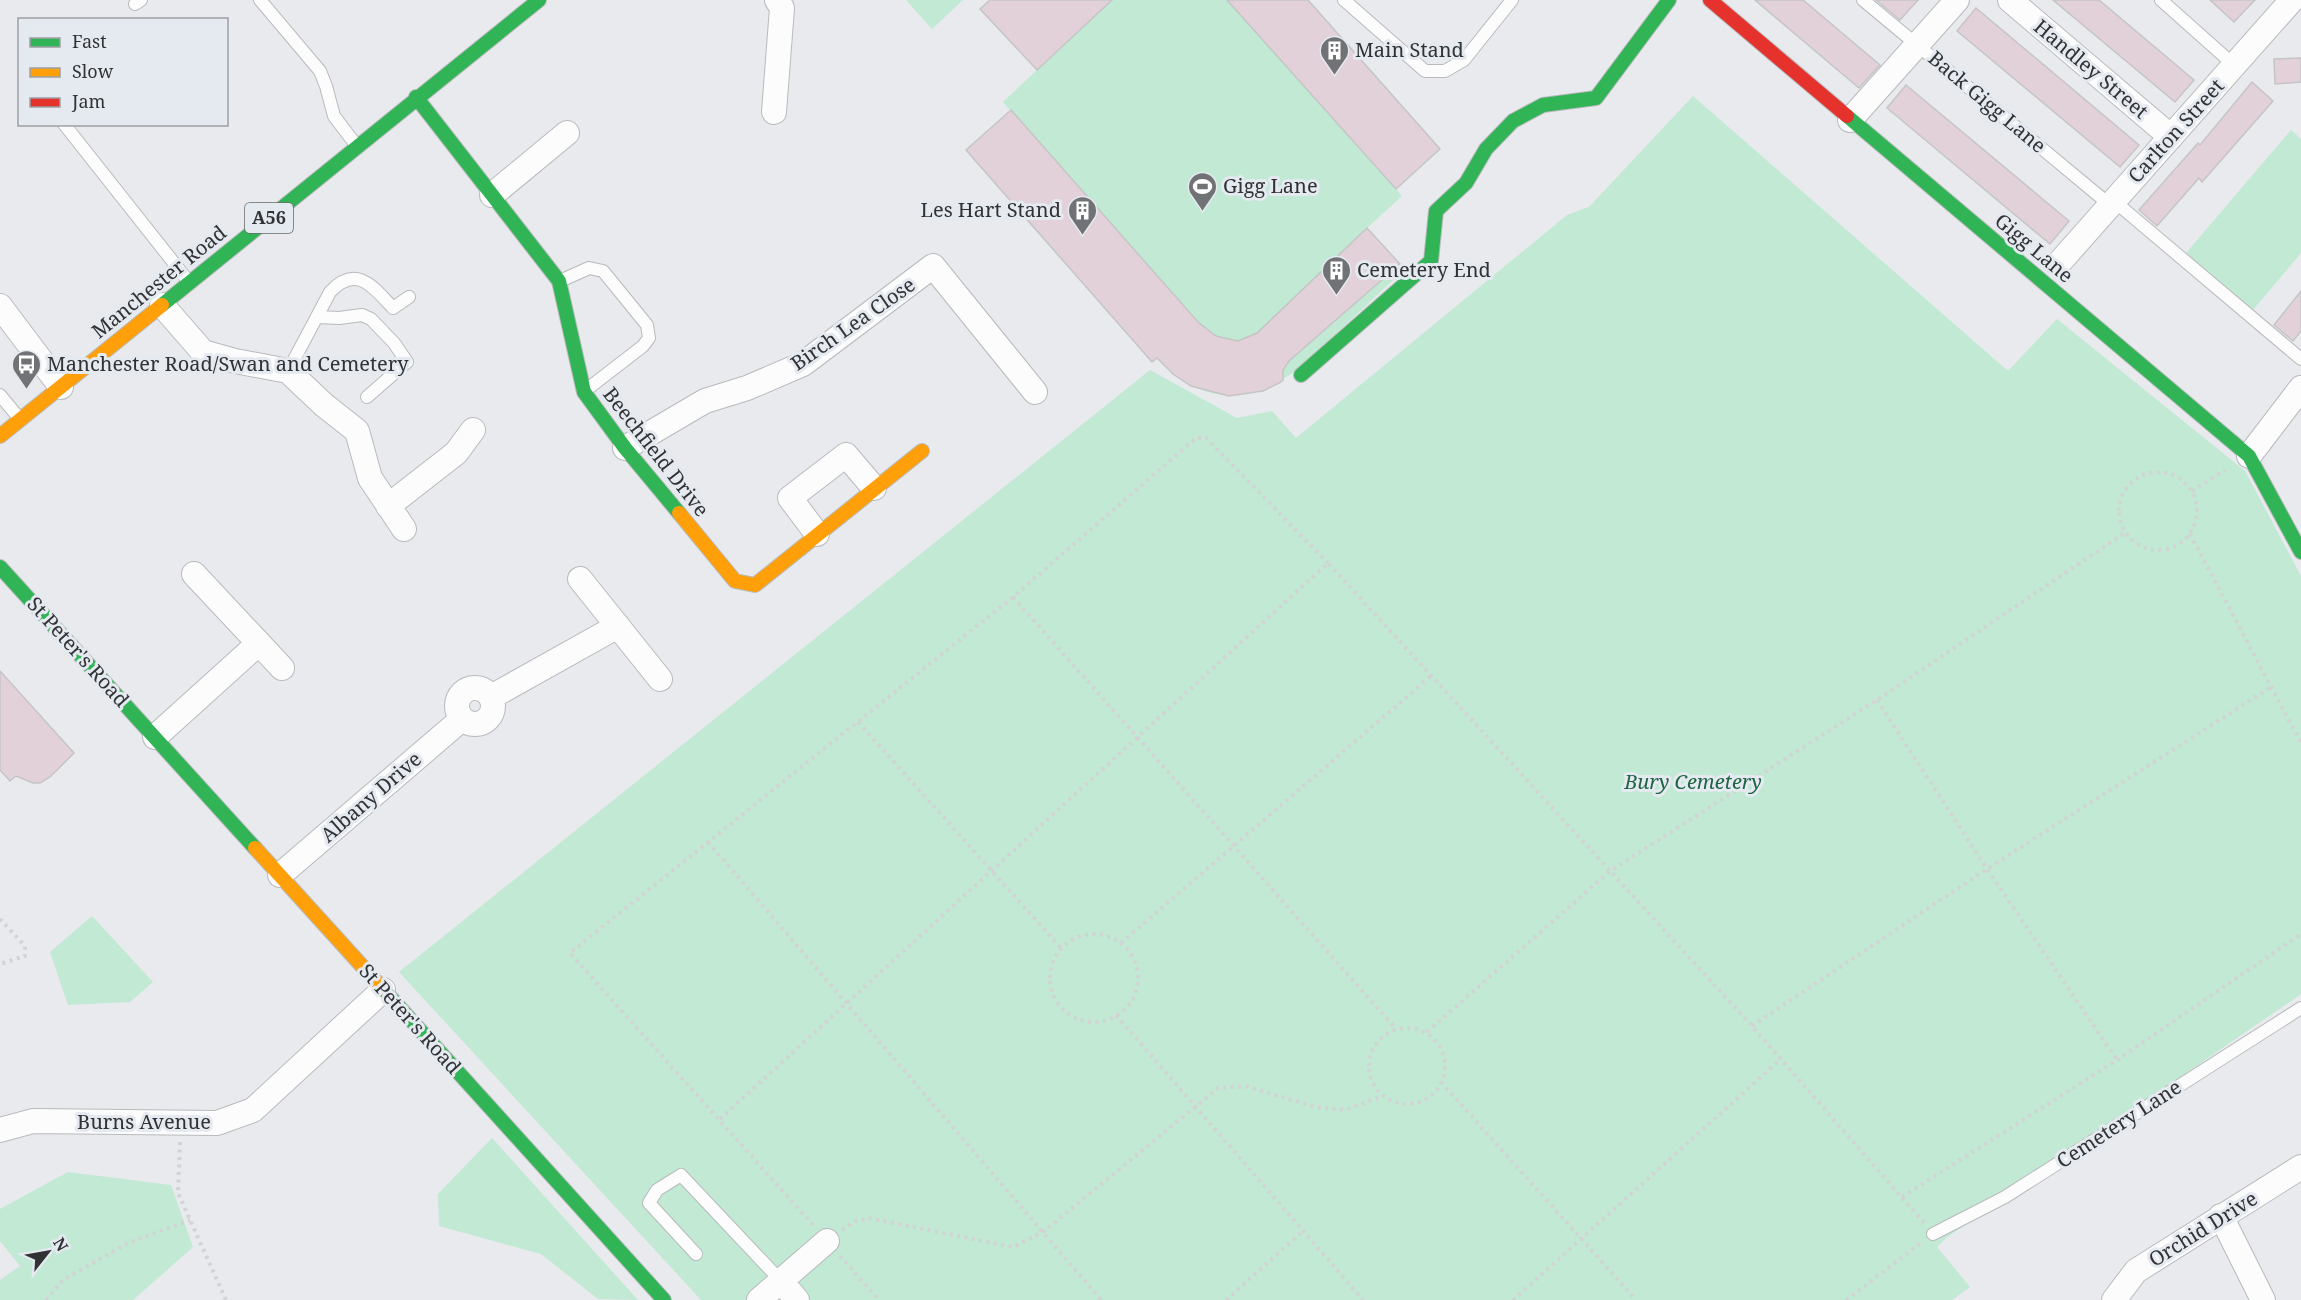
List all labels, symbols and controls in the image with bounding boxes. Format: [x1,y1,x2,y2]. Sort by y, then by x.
street label: Handley Street [2028,13,2154,124]
legend [18,18,228,126]
text: Fast [72,29,107,53]
building icon: Main Stand [1318,34,1350,76]
place label: Main Stand [1355,36,1464,63]
street label: Back Gigg Lane [1923,44,2052,159]
text: Slow [72,59,114,83]
street label: Carlton Street [2122,73,2230,189]
text: Jam [71,89,106,113]
sports icon: Gigg Lane [1186,170,1218,212]
place label: Gigg Lane [1223,172,1318,199]
building icon: Les Hart Stand [1066,194,1098,236]
place label: Les Hart Stand [920,196,1061,223]
road number: A56 [245,203,293,233]
street label: Gigg Lane [1989,207,2079,288]
street label: Manchester Road [86,219,232,344]
building icon: Cemetery End [1320,254,1352,296]
place label: Cemetery End [1357,256,1491,283]
street label: Birch Lea Close [785,271,920,377]
bus stop icon: Manchester Road/Swan and Cemetery [10,348,42,390]
place label: Manchester Road/Swan and Cemetery [47,350,409,377]
street label: Beechfield Drive [597,381,715,522]
street label: St Peter's Road [22,591,135,713]
street label: Albany Drive [314,745,427,848]
park label: Bury Cemetery [1623,768,1762,795]
street label: St Peter's Road [354,958,467,1080]
street label: Cemetery Lane [2051,1073,2186,1174]
street label: Burns Avenue [77,1108,211,1135]
street label: Orchid Drive [2143,1184,2262,1273]
north arrow [18,1222,78,1282]
text: N [48,1233,74,1256]

